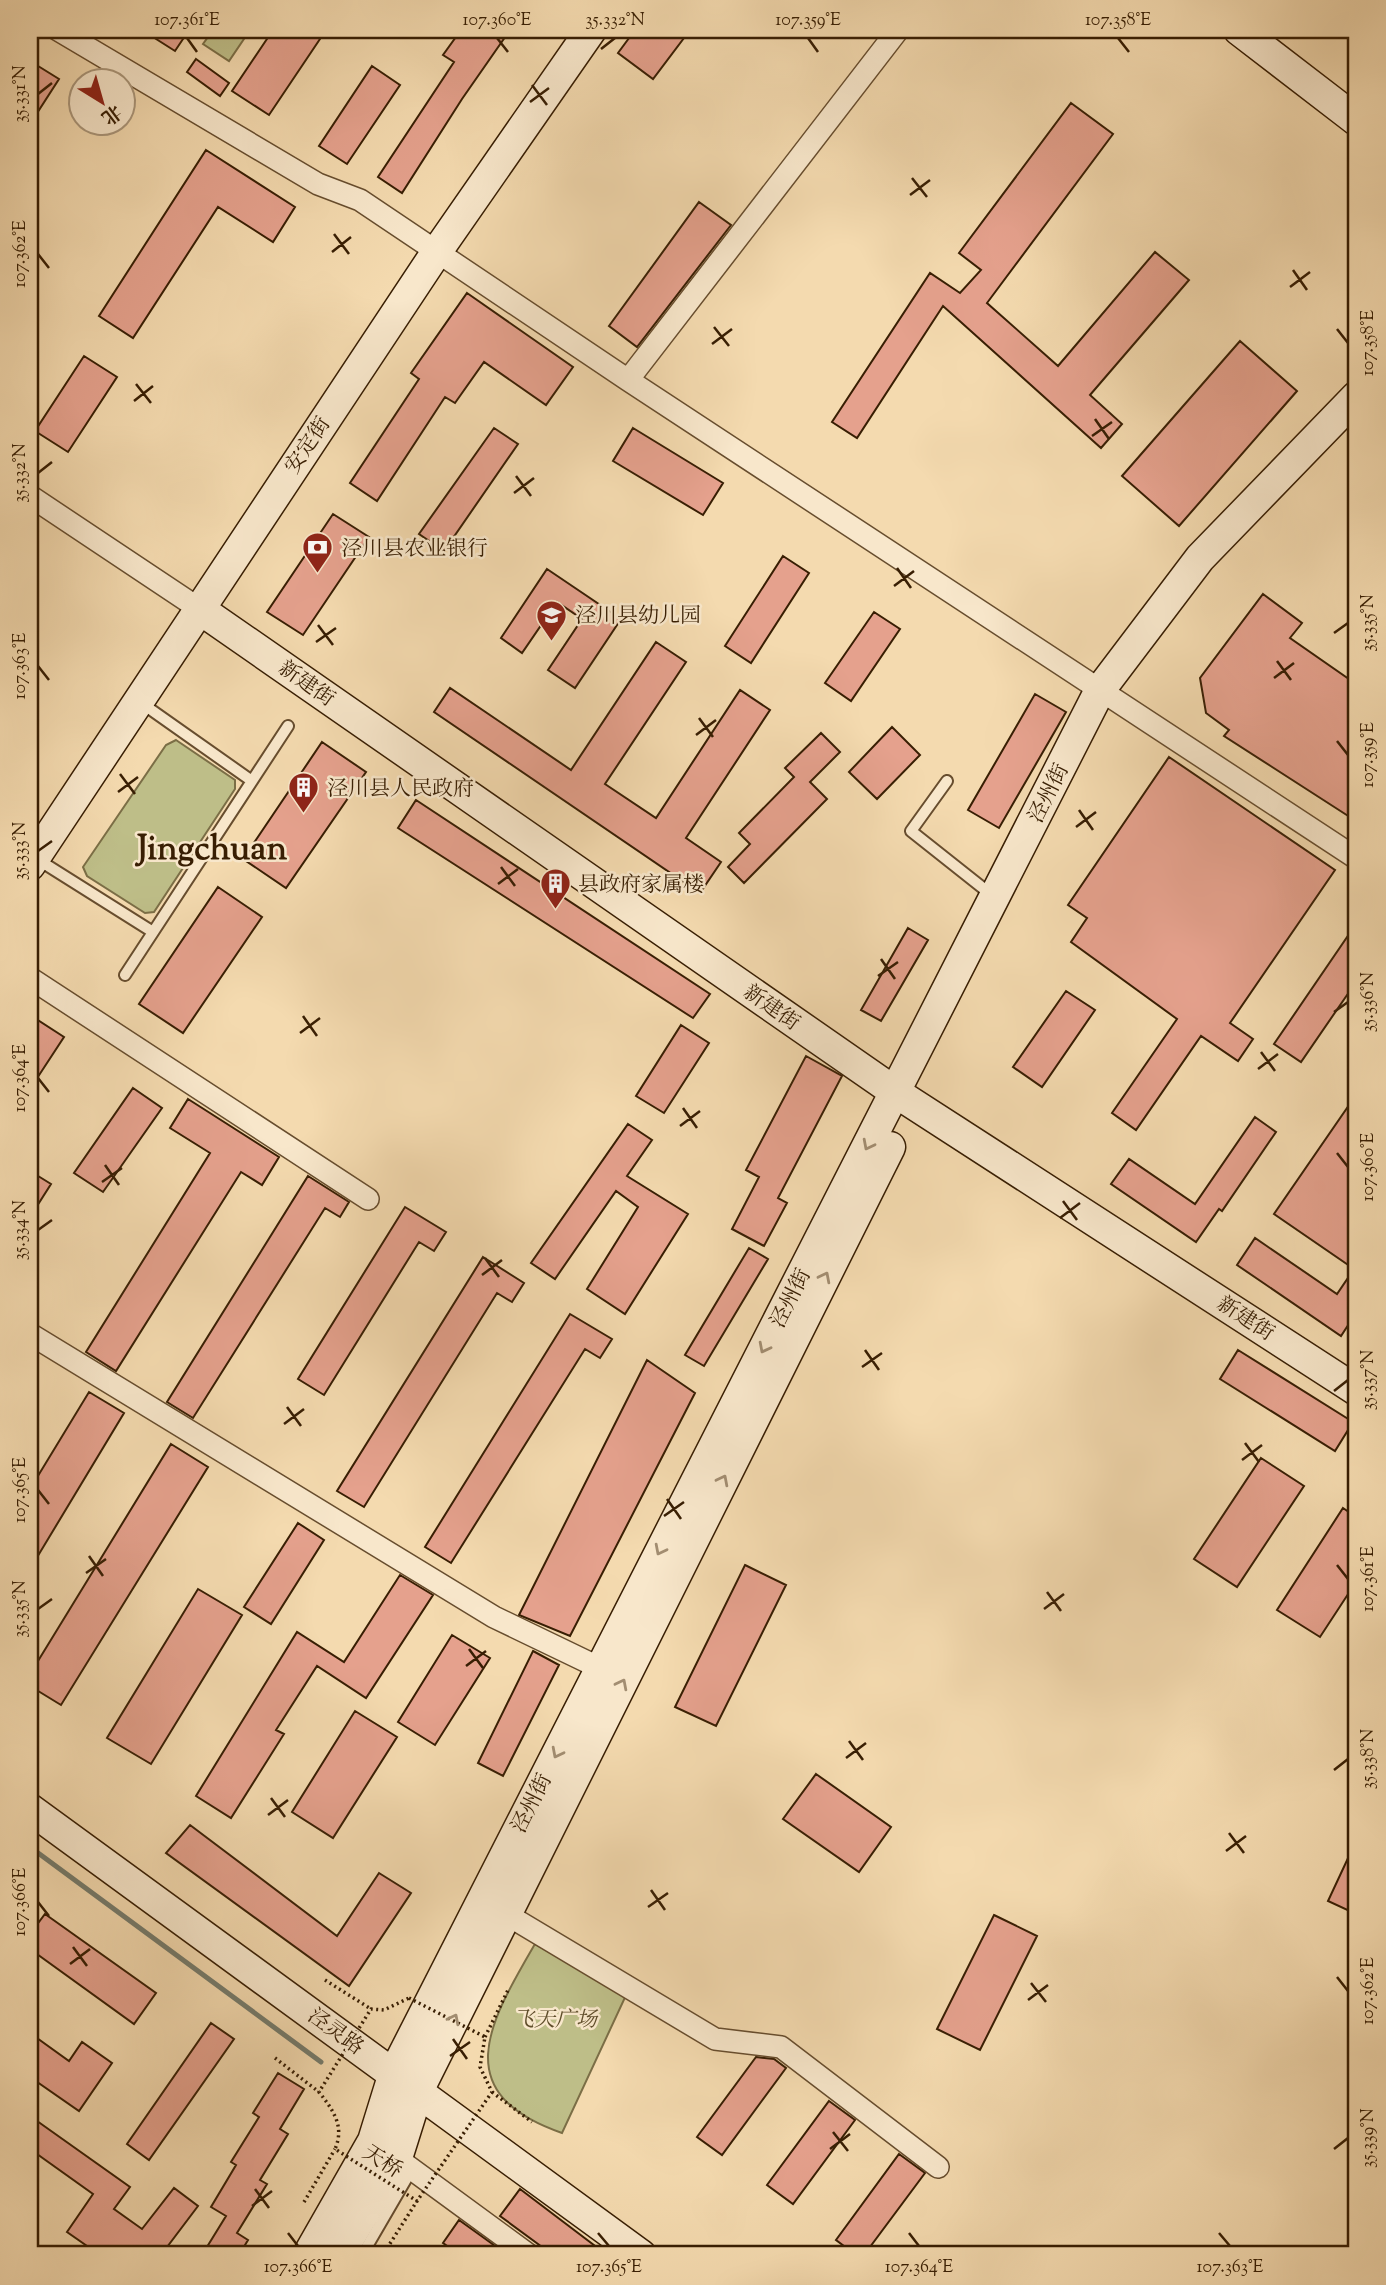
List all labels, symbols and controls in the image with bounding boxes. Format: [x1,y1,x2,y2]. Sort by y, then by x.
text: 107.361°E [154,8,220,34]
text: 107.360°E [463,8,532,34]
text: 35.332°N [585,8,645,34]
text: 107.359°E [775,8,841,34]
text: 107.358°E [1085,8,1151,34]
text: 35.331°N [8,65,34,123]
north arrow [66,66,136,136]
text: 北 [95,97,126,130]
text: 107.362°E [8,220,34,288]
text: 107.358°E [1356,310,1382,376]
street label: 安定街 [279,412,339,481]
text: 35.332°N [8,443,34,503]
bank icon: 泾川县农业银行 [301,531,335,575]
place label: 泾川县农业银行 [341,535,488,565]
text: 35.335°N [1356,594,1382,652]
school or university icon: 泾川县幼儿园 [535,598,569,642]
place label: 泾川县幼儿园 [575,602,701,632]
text: 107.363°E [8,632,34,699]
street label: 新建街 [271,654,340,715]
text: 107.359°E [1356,722,1382,788]
street label: 泾州街 [1022,759,1077,829]
building icon: 泾川县人民政府 [287,771,321,815]
place label: 泾川县人民政府 [327,775,474,805]
text: 35.333°N [8,822,34,880]
district label: Jingchuan [134,825,287,876]
building icon: 县政府家属楼 [538,867,572,911]
place label: 县政府家属楼 [578,871,704,901]
text: 35.336°N [1356,972,1382,1032]
street label: 新建街 [736,978,805,1039]
text: 107.364°E [8,1044,34,1112]
text: 107.360°E [1356,1132,1382,1201]
one-way arrow [863,1138,876,1151]
text: 35.334°N [8,1200,34,1260]
street label: 泾州街 [764,1264,819,1334]
one-way arrow [817,1272,831,1284]
street label: 新建街 [1210,1290,1279,1349]
one-way arrow [759,1341,772,1353]
text: 35.337°N [1356,1350,1382,1410]
text: 107.365°E [8,1457,34,1523]
one-way arrow [715,1475,729,1487]
one-way arrow [655,1543,668,1555]
text: 107.361°E [1356,1546,1382,1612]
text: 35.335°N [8,1580,34,1638]
one-way arrow [613,1679,627,1691]
text: 35.338°N [1356,1729,1382,1789]
one-way arrow [551,1746,565,1758]
street label: 泾州街 [505,1769,560,1839]
text: 107.366°E [8,1868,34,1936]
text: 107.362°E [1356,1957,1382,2025]
street label: 泾灵路 [301,2002,369,2063]
park label: 飞天广场 [513,2006,599,2036]
one-way arrow [446,2014,460,2026]
text: 35.339°N [1356,2108,1382,2168]
street label: 天桥 [356,2139,408,2187]
text: 107.366°E [264,2255,332,2281]
text: 107.365°E [576,2255,642,2281]
text: 107.364°E [885,2255,953,2281]
text: 107.363°E [1197,2255,1264,2281]

